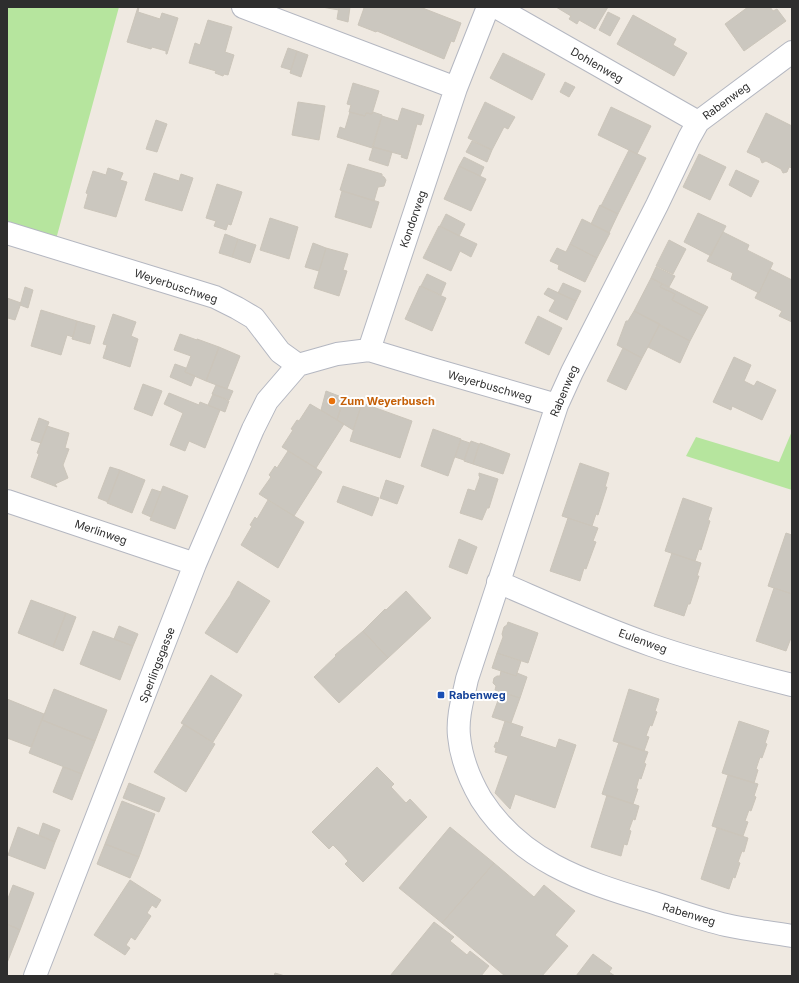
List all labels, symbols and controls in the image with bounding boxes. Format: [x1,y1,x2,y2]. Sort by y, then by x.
street label: Dohlenweg [568,44,626,86]
street label: Rabenweg [700,79,752,123]
street label: Kondorweg [397,189,429,249]
street label: Weyerbuschweg [132,266,220,306]
street label: Rabenweg [547,363,581,419]
street label: Weyerbuschweg [446,367,534,405]
place label: Zum Weyerbusch [340,394,435,408]
marker: Zum Weyerbusch [327,396,337,406]
street label: Merlinweg [73,517,129,547]
street label: Sperlingsgasse [136,625,178,705]
street label: Eulenweg [617,626,669,656]
place label: Rabenweg [449,688,506,702]
marker: Rabenweg [436,690,446,700]
street label: Rabenweg [661,899,717,929]

